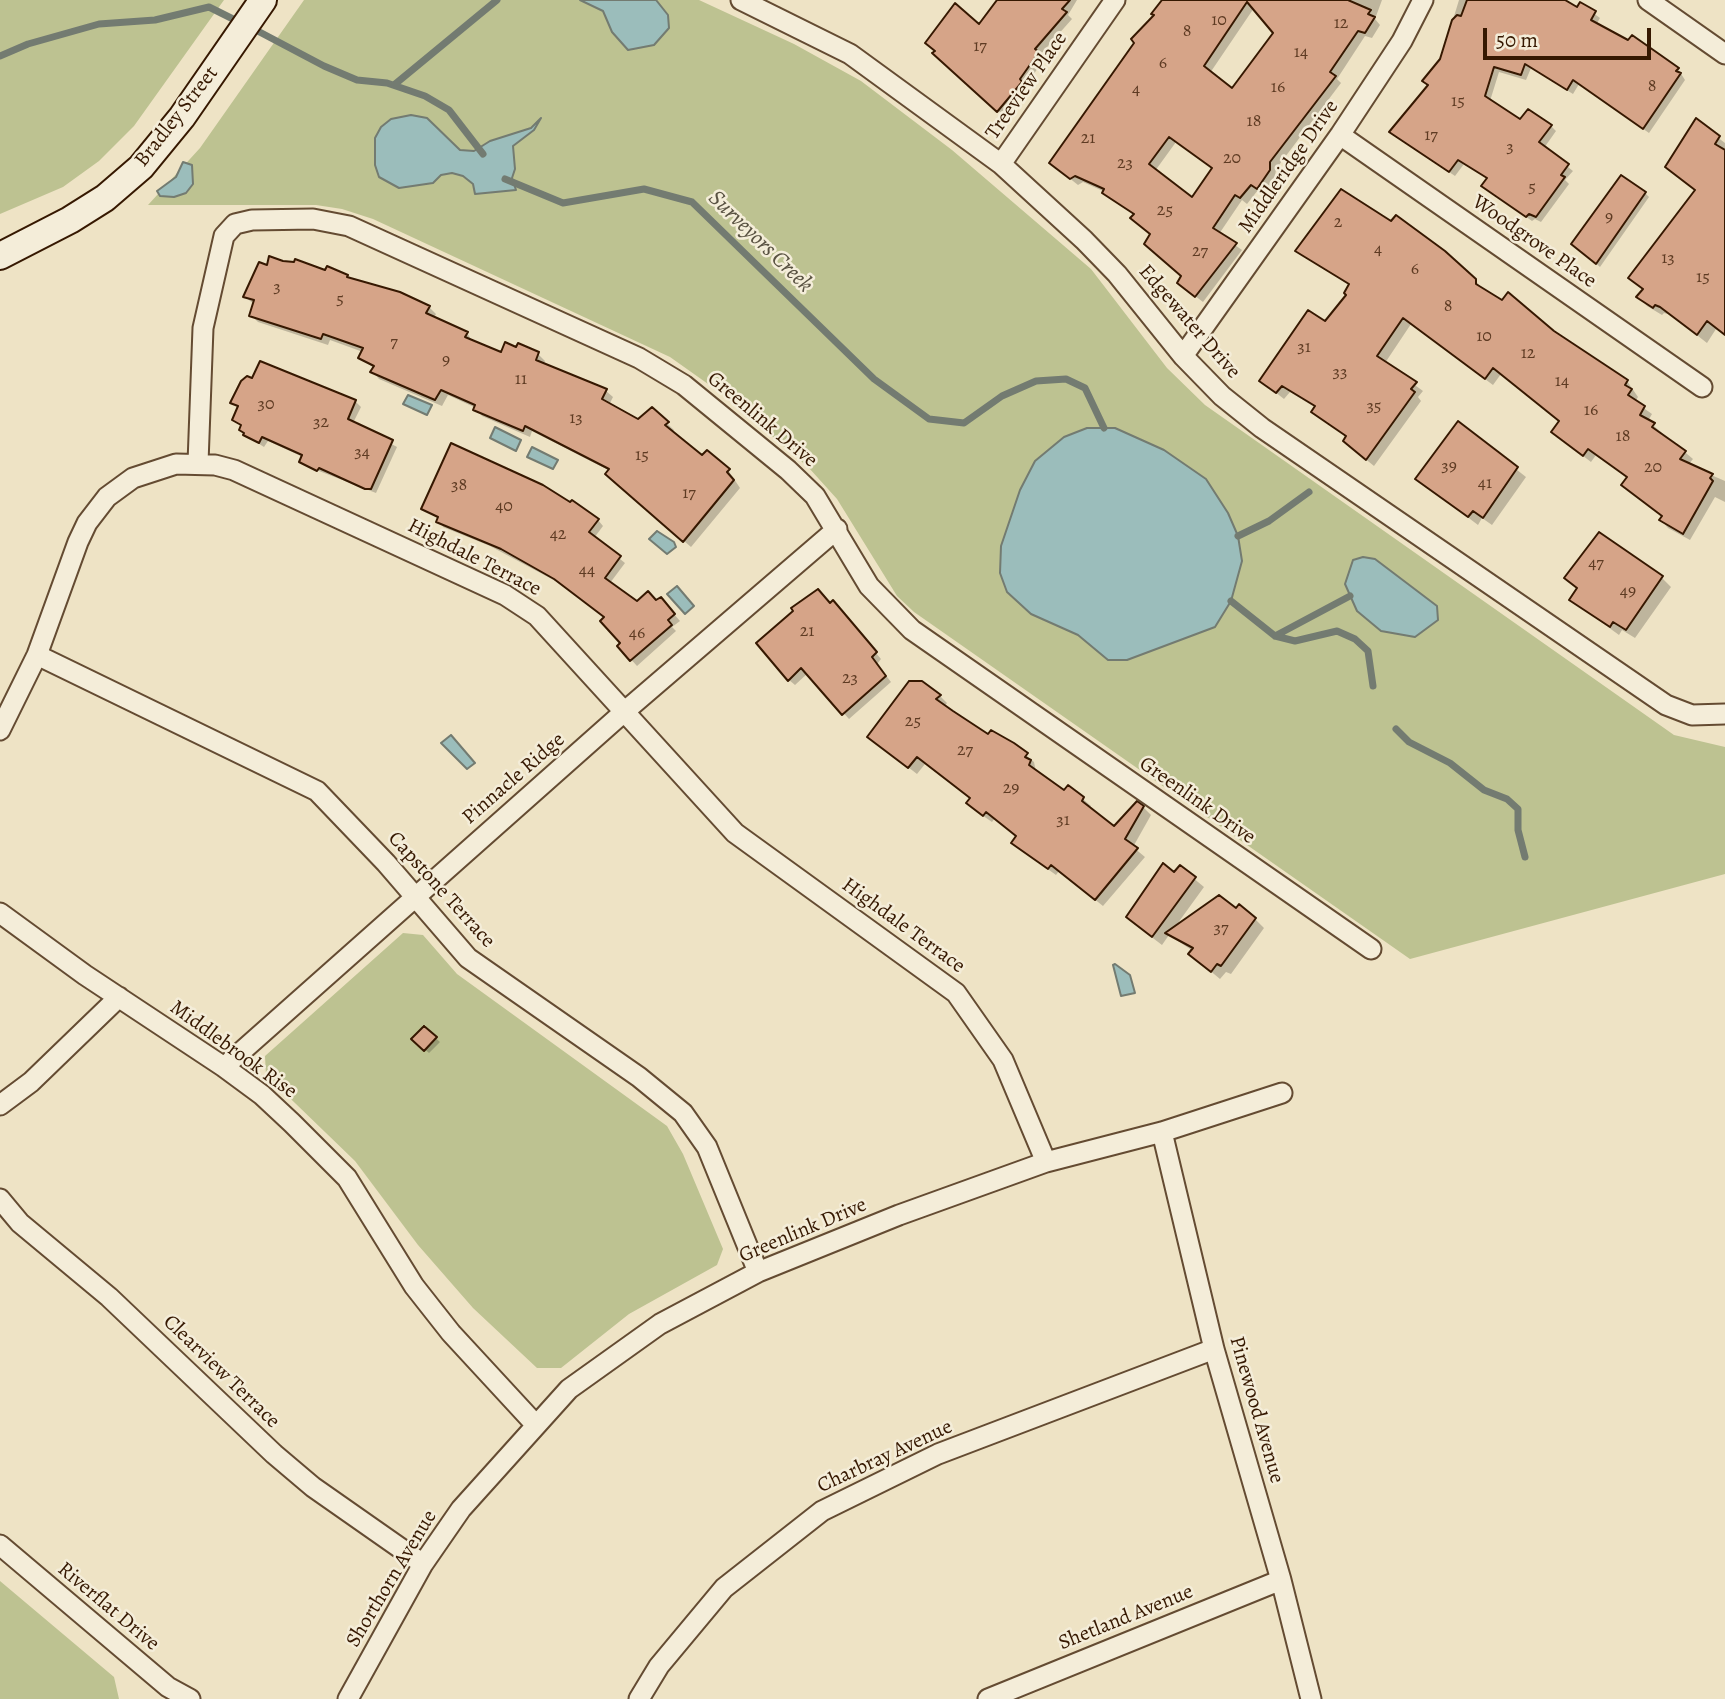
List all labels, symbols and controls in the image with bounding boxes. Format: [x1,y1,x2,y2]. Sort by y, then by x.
house number: 10 [1211,10,1227,32]
house number: 12 [1334,13,1348,35]
scale bar [1487,14,1655,58]
house number: 8 [1183,21,1191,43]
text: 50 m [1496,26,1538,54]
street label: Treeview Place [981,27,1073,145]
house number: 17 [973,36,987,58]
house number: 14 [1294,42,1308,64]
house number: 6 [1159,53,1167,75]
street label: Bradley Street [130,62,224,172]
house number: 8 [1648,76,1656,98]
house number: 16 [1271,77,1285,99]
house number: 4 [1132,79,1140,101]
house number: 15 [1451,91,1465,113]
street label: Middleridge Drive [1234,95,1344,239]
house number: 18 [1247,111,1261,133]
house number: 17 [1424,125,1438,147]
house number: 21 [1081,128,1095,150]
house number: 3 [1506,137,1514,159]
house number: 20 [1223,148,1241,170]
house number: 23 [1117,153,1133,175]
house number: 5 [1528,177,1536,199]
water label: Surveyors Creek [702,185,818,299]
street label: Woodgrove Place [1467,190,1601,294]
house number: 25 [1157,200,1173,222]
house number: 9 [1605,207,1613,229]
house number: 2 [1334,212,1342,234]
house number: 4 [1374,239,1382,261]
house number: 27 [1192,241,1208,263]
house number: 13 [1661,248,1675,270]
house number: 6 [1411,259,1419,281]
street label: Edgewater Drive [1133,260,1245,384]
house number: 15 [1696,267,1710,289]
house number: 3 [273,277,281,299]
house number: 5 [336,289,344,311]
house number: 8 [1444,296,1452,318]
house number: 10 [1476,326,1492,348]
house number: 7 [390,332,398,354]
house number: 31 [1297,337,1311,359]
house number: 12 [1521,343,1535,365]
house number: 9 [442,350,450,372]
house number: 33 [1333,362,1347,384]
street label: Greenlink Drive [702,367,822,473]
house number: 11 [515,369,527,391]
house number: 14 [1555,371,1569,393]
house number: 30 [257,394,275,416]
house number: 35 [1366,396,1382,418]
house number: 16 [1584,400,1598,422]
house number: 13 [569,408,583,430]
house number: 32 [313,412,329,434]
house number: 18 [1616,426,1630,448]
house number: 34 [354,442,370,464]
house number: 15 [635,445,649,467]
house number: 39 [1441,456,1457,478]
house number: 20 [1644,457,1662,479]
house number: 41 [1478,473,1492,495]
house number: 38 [451,475,467,497]
house number: 17 [682,483,696,505]
house number: 40 [495,496,513,518]
street label: Highdale Terrace [403,514,545,602]
house number: 42 [550,524,566,546]
house number: 47 [1588,553,1604,575]
house number: 44 [579,560,595,582]
house number: 49 [1620,581,1636,603]
house number: 21 [800,621,814,643]
house number: 46 [629,623,645,645]
house number: 23 [842,668,858,690]
house number: 25 [905,711,921,733]
street label: Pinnacle Ridge [458,728,570,830]
house number: 27 [957,740,973,762]
street label: Greenlink Drive [1134,752,1260,850]
house number: 29 [1003,778,1019,800]
house number: 31 [1056,810,1070,832]
street label: Capstone Terrace [382,827,500,953]
street label: Highdale Terrace [836,873,970,979]
house number: 37 [1213,918,1229,940]
street label: Middlebrook Rise [165,995,301,1105]
street label: Greenlink Drive [735,1193,871,1269]
street label: Clearview Terrace [157,1310,285,1434]
street label: Pinewood Avenue [1223,1334,1289,1486]
street label: Charbray Avenue [813,1415,957,1499]
street label: Shorthorn Avenue [341,1506,443,1652]
street label: Riverflat Drive [52,1557,164,1657]
street label: Shetland Avenue [1055,1580,1197,1656]

